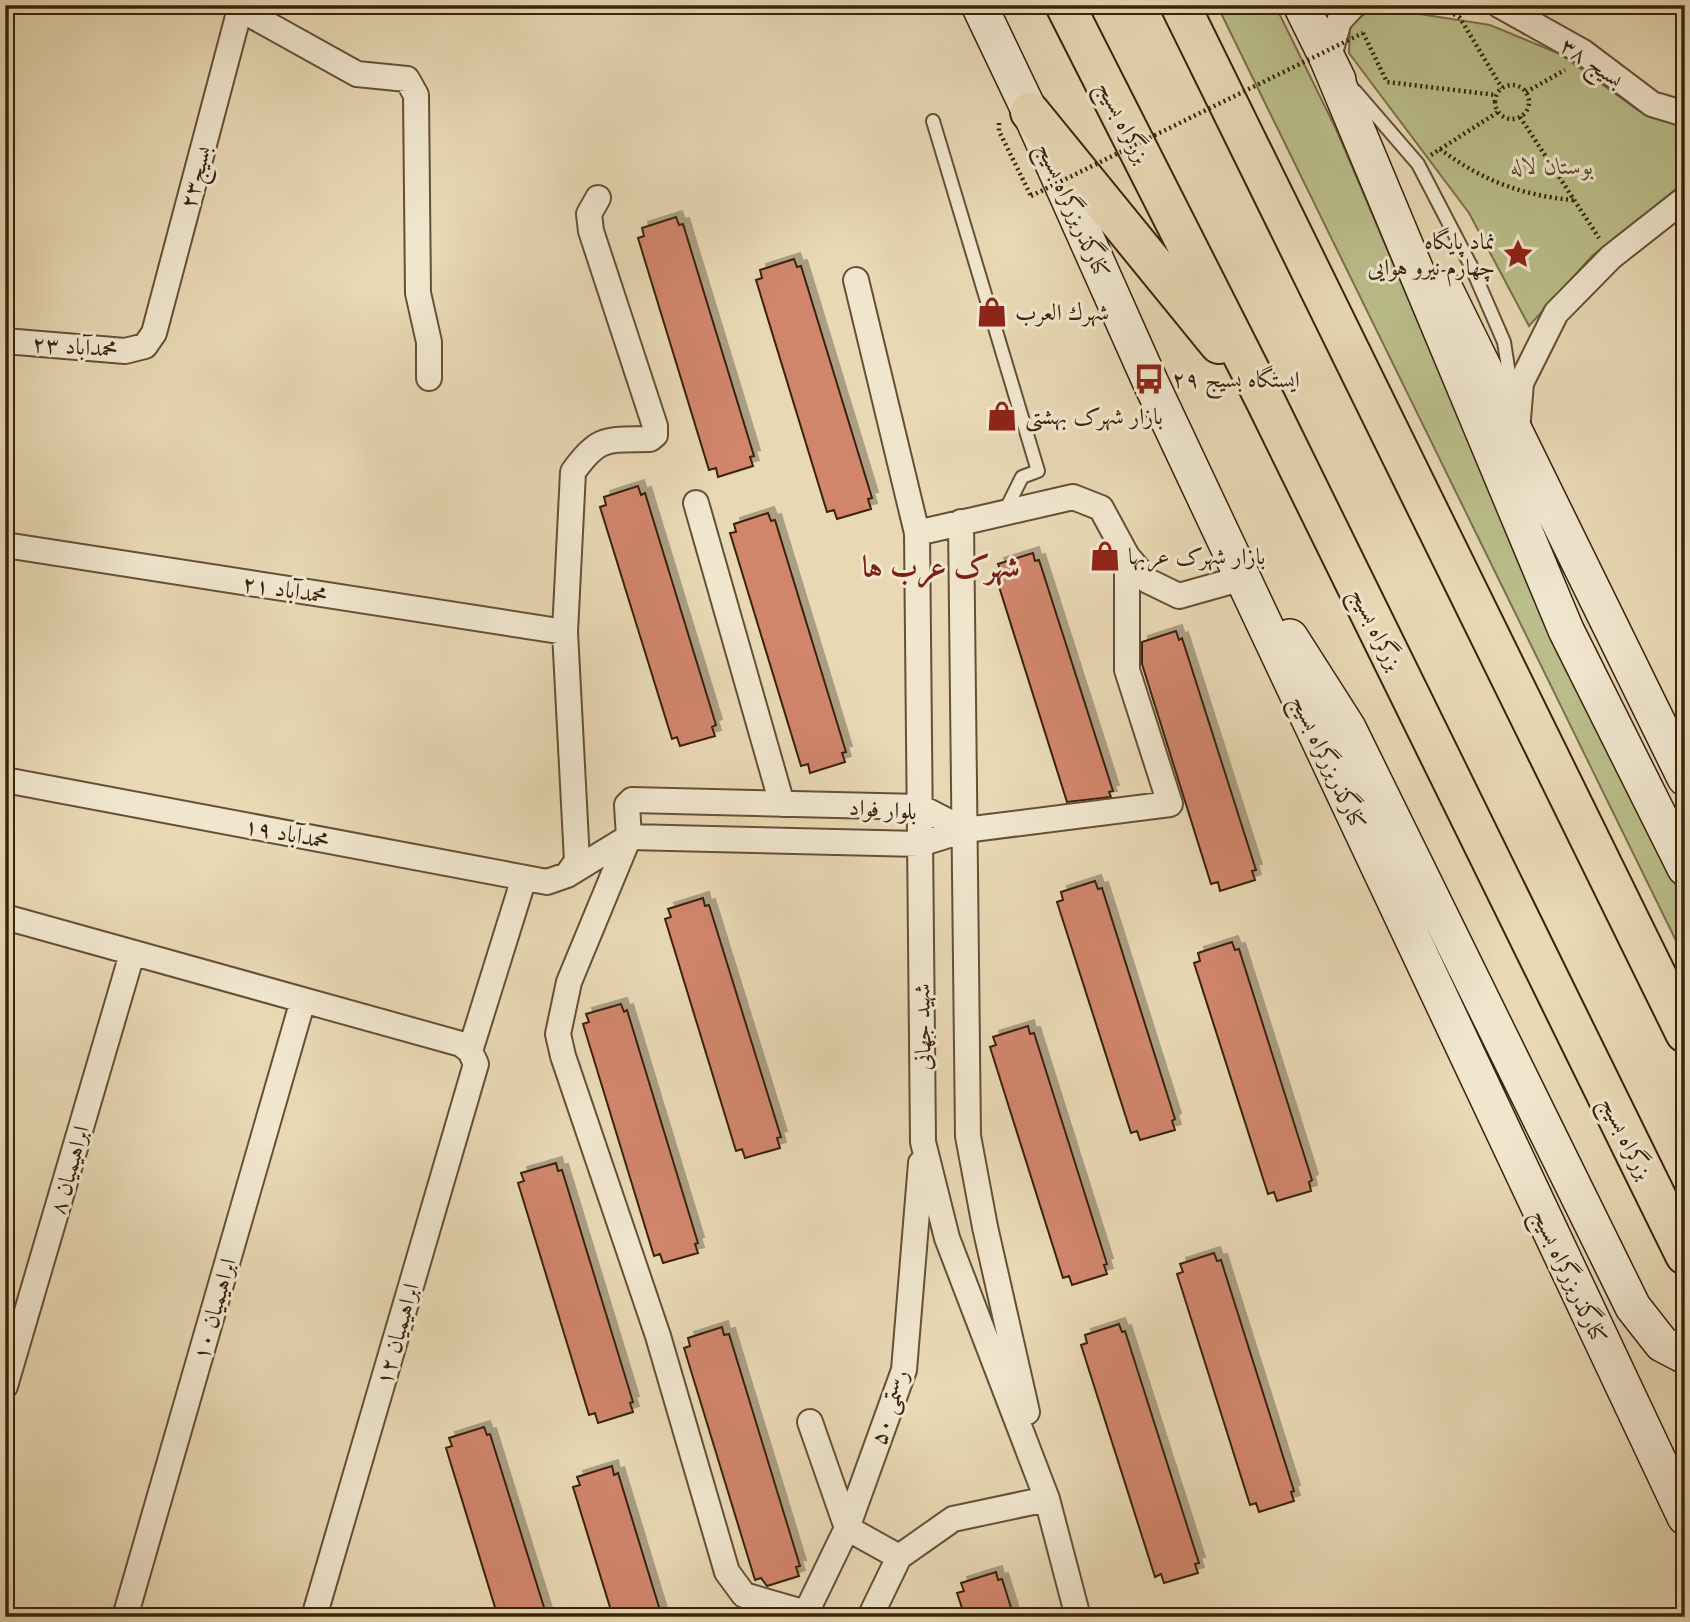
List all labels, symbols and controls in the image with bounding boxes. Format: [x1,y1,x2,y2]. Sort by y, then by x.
street label: بسیج ۳۸ [1551,31,1629,99]
street label: بزرگراه بسیج [1085,76,1158,171]
street label: کنارگذربزرگراه بسیج [1025,137,1118,285]
street label: بسیج۲۳ [173,143,224,213]
park label: بوستان لاله [1510,152,1594,181]
place label: نماد پایگاه چهارم نیرو هوایی [1367,227,1495,287]
place icon: نماد پایگاه چهارم نیرو هوایی [1501,237,1535,271]
shop icon: شهرك العرب [975,295,1009,329]
place label: شهرك العرب [1015,298,1109,327]
street label: محمدآباد ۲۳ [31,329,119,363]
bus stop icon: ایستگاه بسیج ۲۹ [1132,362,1166,396]
place label: ایستگاه بسیج ۲۹ [1172,365,1300,400]
shop icon: بازار شهرک بهشتی [985,399,1019,433]
place label: بازار شهرک بهشتی [1025,402,1163,432]
shop icon: بازار شهرک عربها [1088,539,1122,573]
place label: بازار شهرک عربها [1128,542,1265,572]
district label: شهرک عرب ها [862,548,1020,588]
street label: محمدآباد ۲۱ [241,568,330,610]
street label: بزرگراه بسیج [1339,582,1410,678]
street label: کنارگذربزرگراه بسیج [1279,689,1374,837]
street label: بلوار فواد [848,793,918,826]
street label: محمدآباد ۱۹ [242,811,332,855]
street label: شهید جهانی [907,983,938,1071]
street label: بزرگراه بسیج [1589,1091,1660,1187]
street label: ابراهیمیان ۸ [43,1122,95,1218]
street label: کنارگذربزرگراه بسیج [1520,1203,1615,1351]
street label: ابراهیمیان ۱۰ [186,1255,242,1363]
street label: ابراهیمیان ۱۲ [369,1280,425,1388]
street label: رستمی ۵۰ [864,1366,916,1449]

